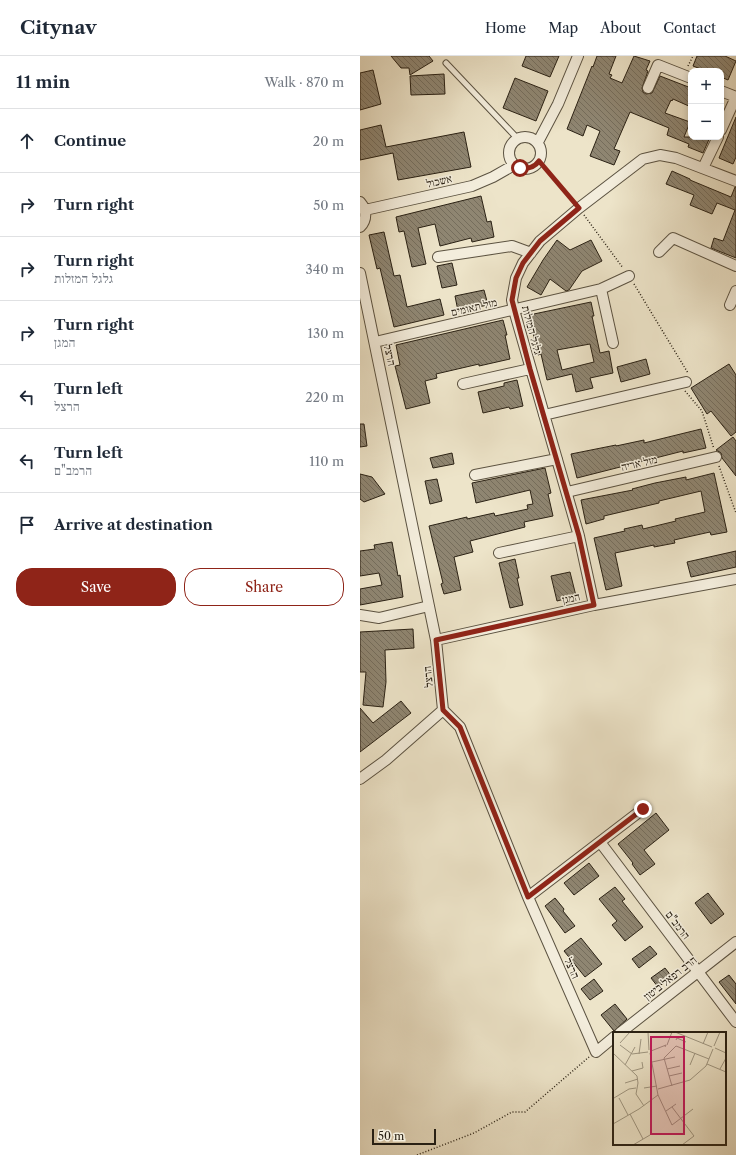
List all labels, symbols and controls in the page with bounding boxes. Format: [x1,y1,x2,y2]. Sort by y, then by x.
text: Citynav [20,16,97,39]
text: Home [485,19,526,37]
text: Map [548,19,578,37]
text: About [600,19,641,37]
text: Contact [663,19,716,37]
map controls [688,68,724,140]
button: + [688,68,724,104]
text: 11 min [16,72,70,92]
text: Walk · 870 m [264,74,344,90]
button: − [688,104,724,140]
icon: ahead [16,130,38,152]
text: Continue [54,131,126,150]
text: 20 m [313,133,344,149]
route start [511,159,529,177]
street label: אשכול [425,171,453,191]
icon: right [16,194,38,216]
text: Turn right [54,195,134,214]
text: 50 m [313,197,344,213]
text: Turn right [54,251,134,270]
icon: right [16,258,38,280]
text: 340 m [306,261,344,277]
text: גלגל המזלות [54,270,113,286]
street label: מזל תאומים [450,295,499,319]
street label: גלגל המזלות [519,304,545,356]
text: Turn right [54,315,134,334]
icon: right [16,322,38,344]
text: 130 m [308,325,344,341]
text: המגן [54,334,75,350]
street label: הרצל [381,343,399,367]
text: Turn left [54,379,123,398]
icon: left [16,386,38,408]
text: 220 m [305,389,344,405]
text: הרצל [54,398,80,414]
text: Turn left [54,443,123,462]
icon: left [16,450,38,472]
street label: מזל אריה [619,452,659,474]
text: 110 m [309,453,344,469]
text: הרמב"ם [54,462,92,478]
icon: arrive [16,514,38,536]
text: Arrive at destination [54,515,213,534]
button: Save [16,568,176,606]
button: Share [184,568,344,606]
street label: המגן [561,589,581,607]
street label: הרצל [420,665,436,689]
route end [634,800,652,818]
street label: הרמב"ם [663,908,693,942]
street label: הרב רפאל ביטון [641,953,700,1003]
street label: הרצל [561,955,583,981]
inset map [613,1032,726,1145]
scale bar [372,1127,436,1146]
text: 50 m [378,1129,404,1143]

